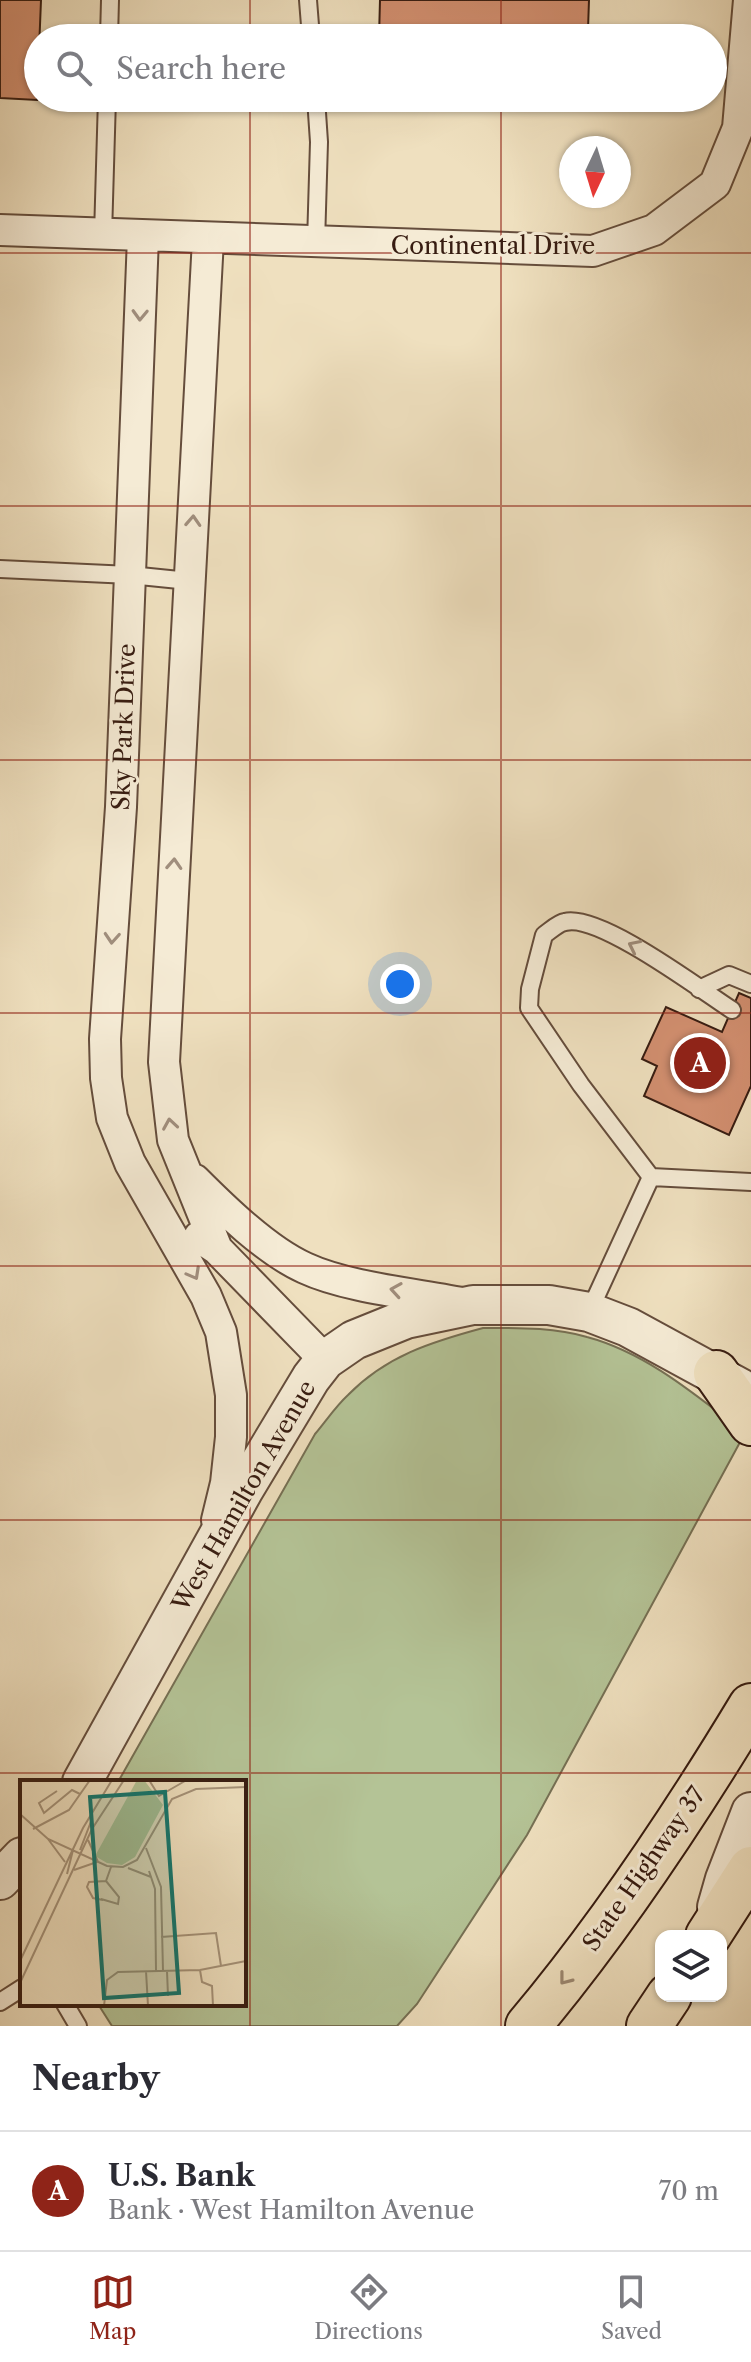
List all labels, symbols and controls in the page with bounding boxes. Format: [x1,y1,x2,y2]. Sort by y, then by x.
search box [24,24,727,112]
icon: search [52,46,96,90]
text: Search here [116,50,286,87]
north arrow [559,136,631,208]
street label: Continental Drive [391,231,595,260]
one-way arrow [132,309,149,322]
one-way arrow [184,514,201,527]
street label: Sky Park Drive [106,643,141,811]
one-way arrow [165,857,182,870]
one-way arrow [104,932,121,945]
one-way arrow [628,940,643,955]
your location [380,964,420,1004]
pin: A [674,1033,726,1093]
one-way arrow [162,1117,179,1131]
one-way arrow [184,1265,200,1280]
one-way arrow [389,1283,403,1300]
street label: West Hamilton Avenue [165,1375,322,1617]
inset map [20,1780,246,2006]
street label: State Highway 37 [576,1781,711,1957]
map controls [655,1930,727,2002]
button: layers [655,1930,727,2002]
one-way arrow [561,1970,575,1985]
text: Nearby [32,2057,160,2099]
text: U.S. Bank [108,2157,255,2194]
text: A [48,2175,68,2207]
text: 70 m [659,2175,719,2207]
text: Bank · West Hamilton Avenue [108,2194,474,2226]
tab: Map [89,2270,136,2345]
tab: Directions [314,2270,423,2345]
tab: Saved [601,2270,662,2345]

